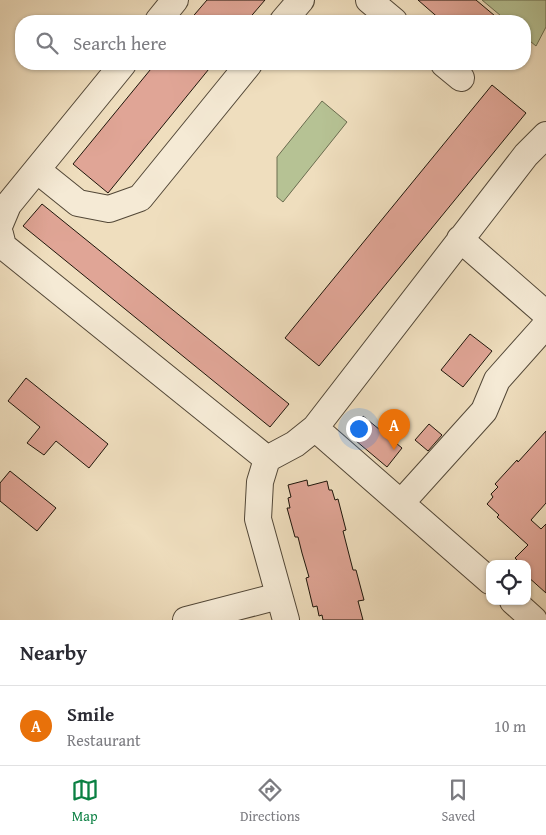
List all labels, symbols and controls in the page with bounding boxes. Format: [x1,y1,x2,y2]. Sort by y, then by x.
search box [15,15,531,70]
icon: search [33,29,61,57]
text: Search here [73,29,167,57]
pin: A [378,409,410,450]
your location [346,416,372,442]
map controls [486,560,531,605]
button: locate [486,560,531,605]
text: Nearby [20,637,87,668]
text: Smile [67,700,114,728]
text: A [31,714,41,738]
text: 10 m [494,714,526,738]
text: Restaurant [67,728,141,752]
tab: Map [71,776,99,826]
tab: Directions [240,776,300,826]
tab: Saved [441,776,475,826]

